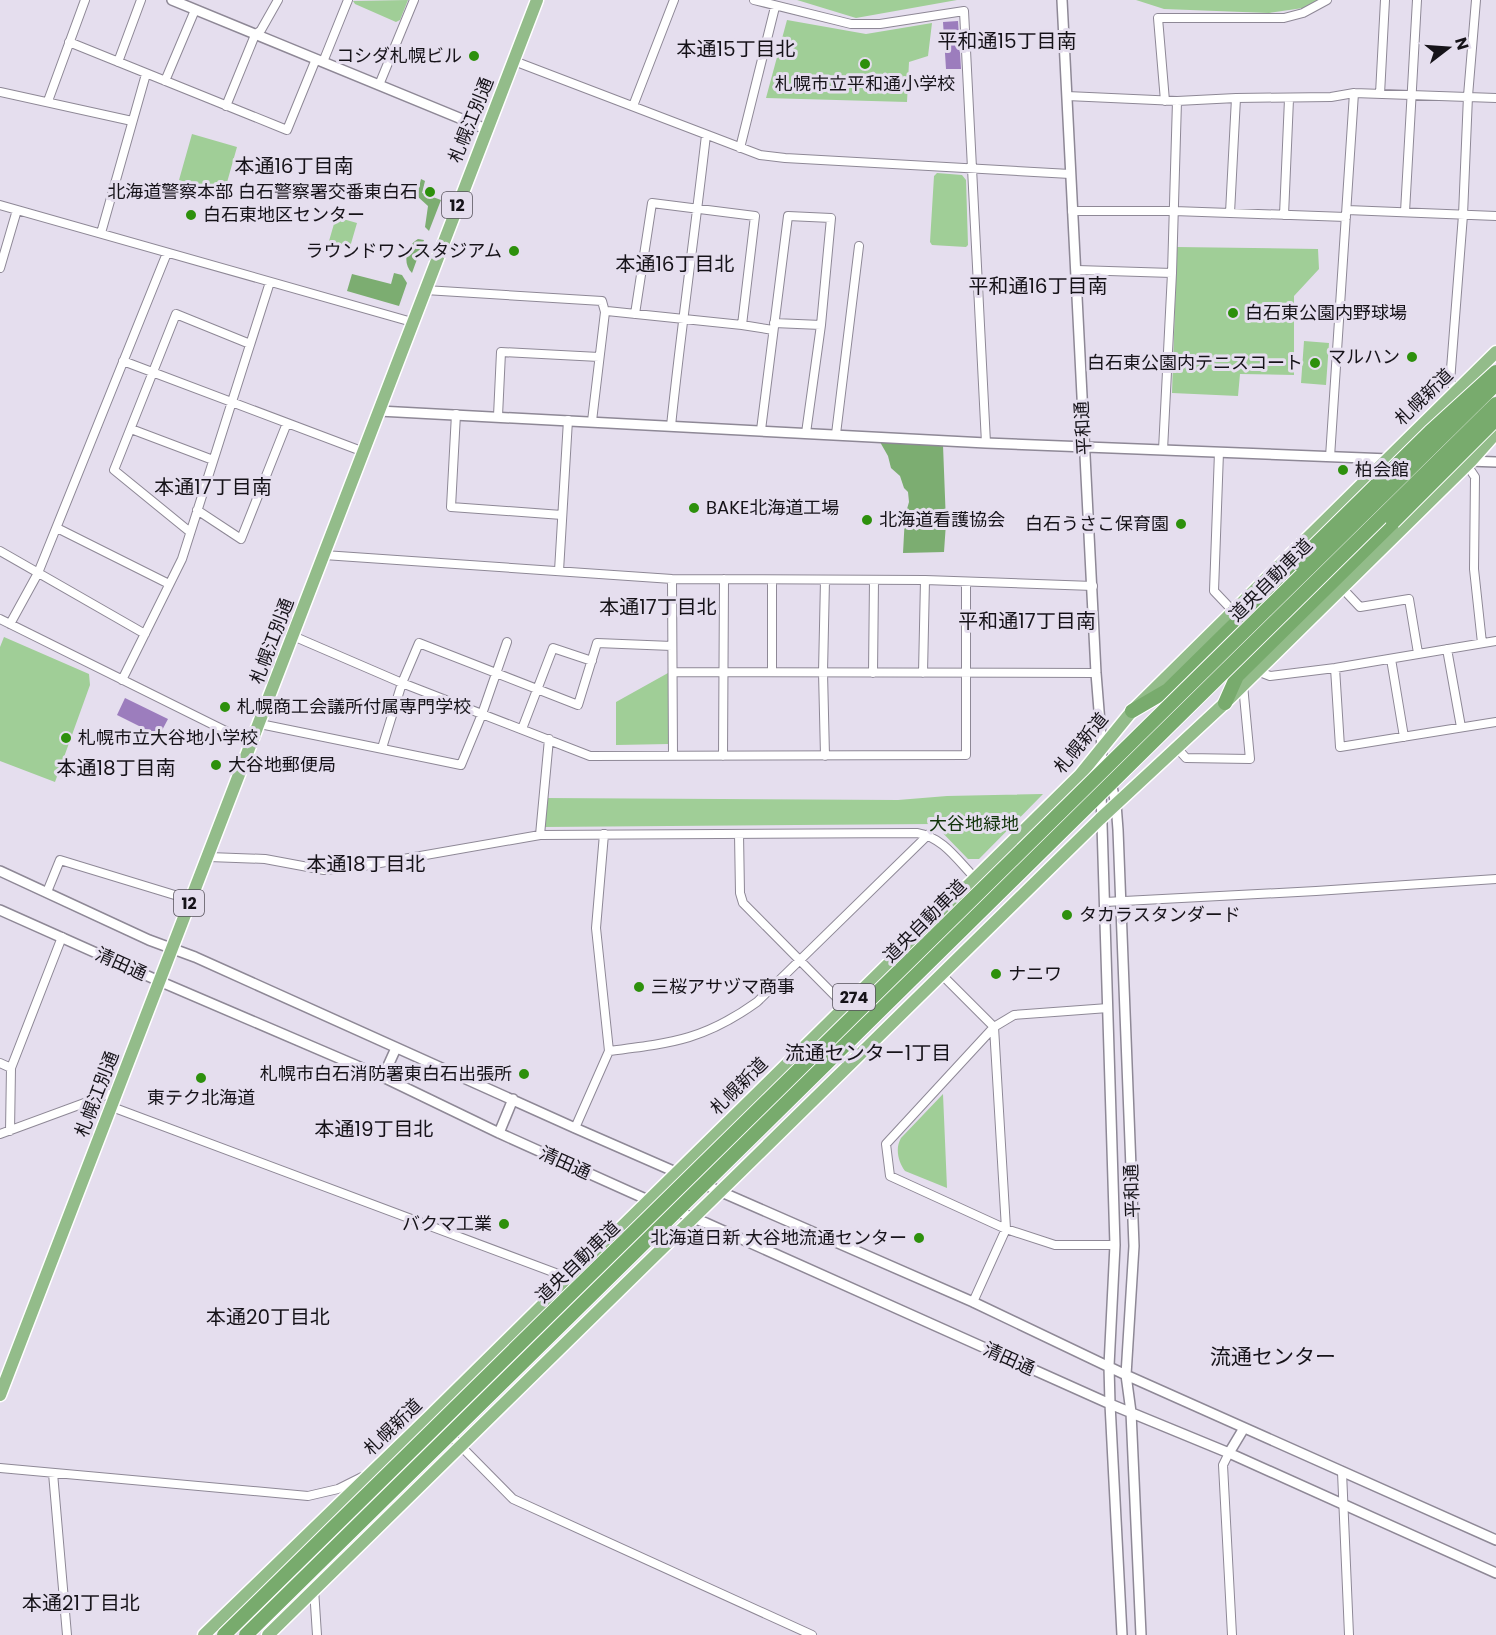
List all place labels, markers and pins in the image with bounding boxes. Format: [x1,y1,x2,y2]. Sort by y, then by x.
place label: コシダ札幌ビル [336,43,462,68]
marker: コシダ札幌ビル [467,49,481,63]
marker: 札幌市立平和通小学校 [858,57,872,71]
place label: 札幌市立平和通小学校 [775,71,955,96]
place label: 北海道警察本部 白石警察署交番東白石 [107,179,418,204]
marker: 北海道警察本部 白石警察署交番東白石 [423,185,437,199]
place label: 白石東地区センター [203,202,365,227]
marker: 白石東地区センター [184,208,198,222]
place label: ラウンドワンスタジアム [306,238,502,263]
marker: ラウンドワンスタジアム [507,244,521,258]
place label: 白石東公園内野球場 [1245,300,1407,325]
marker: 白石東公園内野球場 [1226,306,1240,320]
place label: マルハン [1328,344,1400,369]
place label: 白石東公園内テニスコート [1087,350,1303,375]
marker: マルハン [1405,350,1419,364]
marker: 白石東公園内テニスコート [1308,356,1322,370]
place label: 柏会館 [1355,457,1409,482]
marker: 柏会館 [1336,463,1350,477]
place label: BAKE北海道工場 [706,495,839,520]
marker: BAKE北海道工場 [687,501,701,515]
place label: 北海道看護協会 [879,507,1005,532]
place label: 白石うさこ保育園 [1025,511,1169,536]
marker: 北海道看護協会 [860,513,874,527]
marker: 白石うさこ保育園 [1174,517,1188,531]
place label: 札幌商工会議所付属専門学校 [237,694,471,719]
marker: 札幌商工会議所付属専門学校 [218,700,232,714]
place label: 札幌市立大谷地小学校 [78,725,258,750]
marker: 札幌市立大谷地小学校 [59,731,73,745]
place label: 大谷地郵便局 [228,752,336,777]
marker: 大谷地郵便局 [209,758,223,772]
place label: タカラスタンダード [1079,902,1241,927]
marker: タカラスタンダード [1060,908,1074,922]
place label: ナニワ [1008,961,1062,986]
marker: ナニワ [989,967,1003,981]
place label: 三桜アサヅマ商事 [651,974,795,999]
marker: 三桜アサヅマ商事 [632,980,646,994]
place label: 札幌市白石消防署東白石出張所 [260,1061,512,1086]
marker: 札幌市白石消防署東白石出張所 [517,1067,531,1081]
marker: 東テク北海道 [194,1071,208,1085]
place label: 東テク北海道 [147,1085,255,1110]
place label: バクマ工業 [402,1211,492,1236]
marker: バクマ工業 [497,1217,511,1231]
place label: 北海道日新 大谷地流通センター [650,1225,907,1250]
marker: 北海道日新 大谷地流通センター [912,1231,926,1245]

